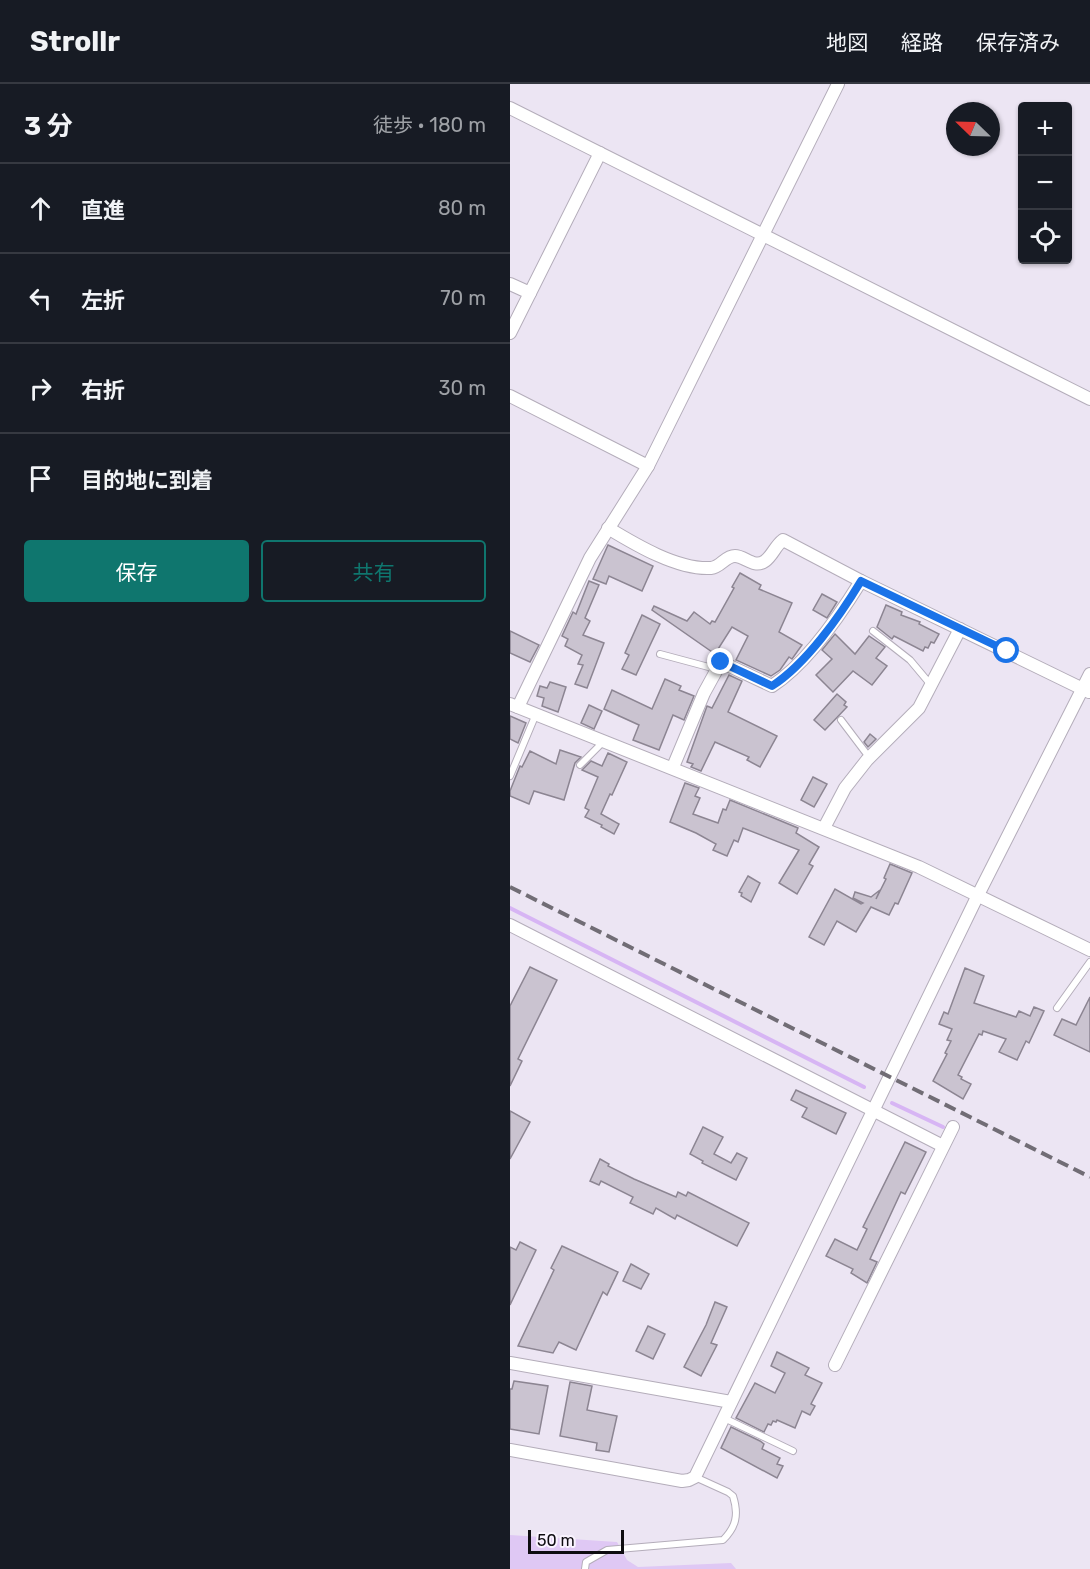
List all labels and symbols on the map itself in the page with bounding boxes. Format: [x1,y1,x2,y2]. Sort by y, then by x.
north arrow [946,102,1000,156]
route start [993,637,1019,663]
route end [707,648,733,674]
scale bar [528,1527,624,1554]

